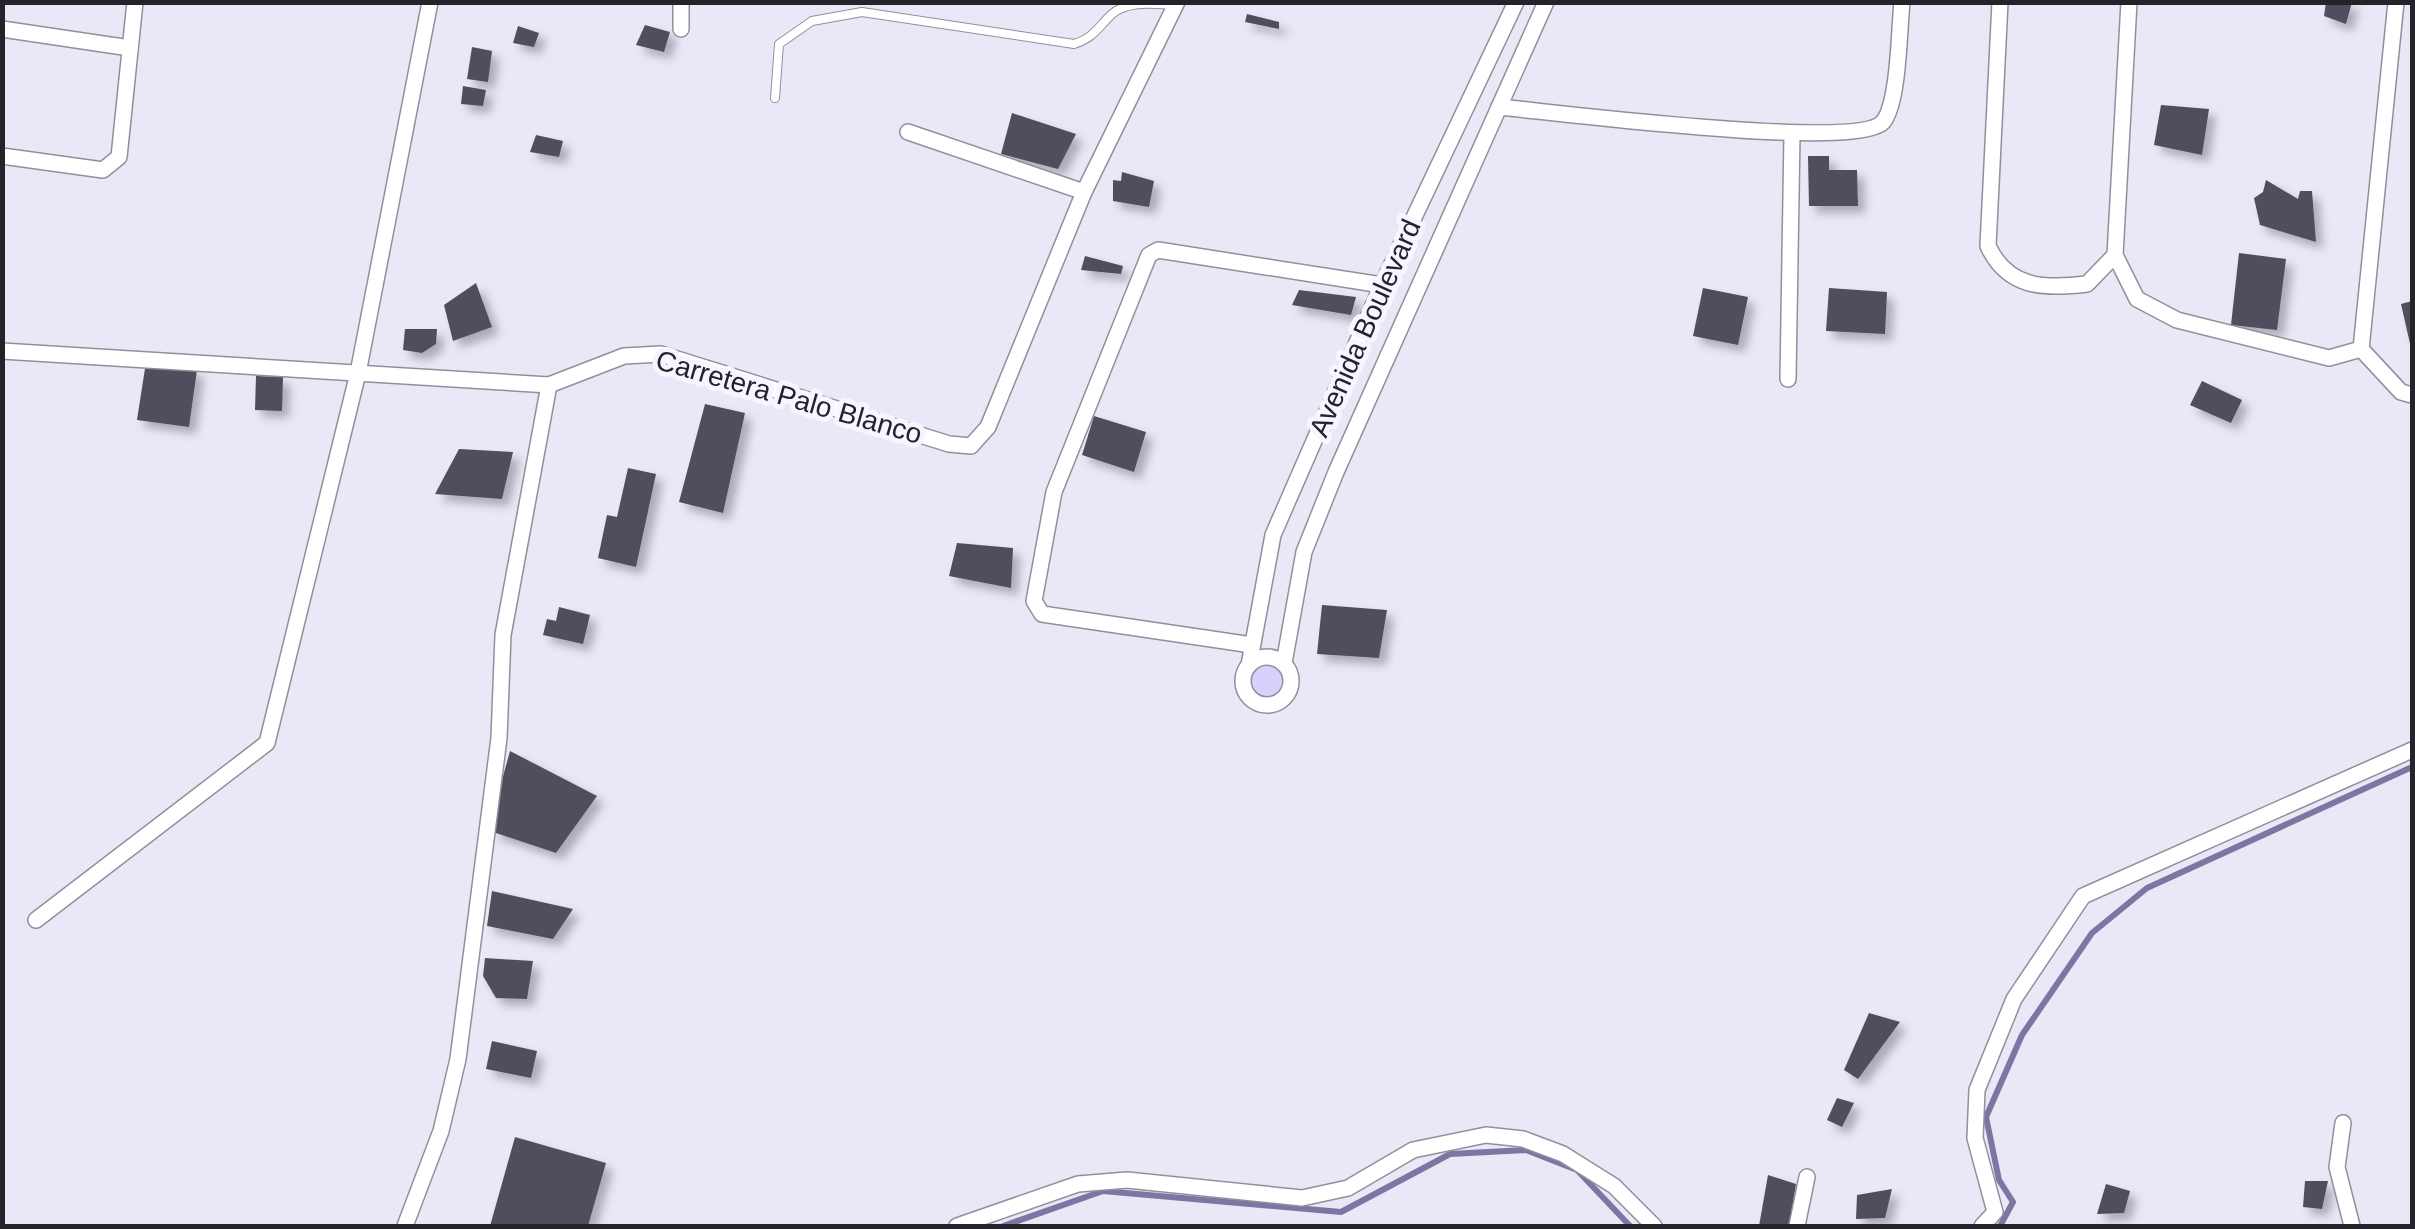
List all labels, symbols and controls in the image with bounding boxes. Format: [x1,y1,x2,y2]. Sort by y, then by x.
street label: Avenida Boulevard [1303,215,1427,441]
street label: Carretera Palo Blanco [652,344,926,450]

